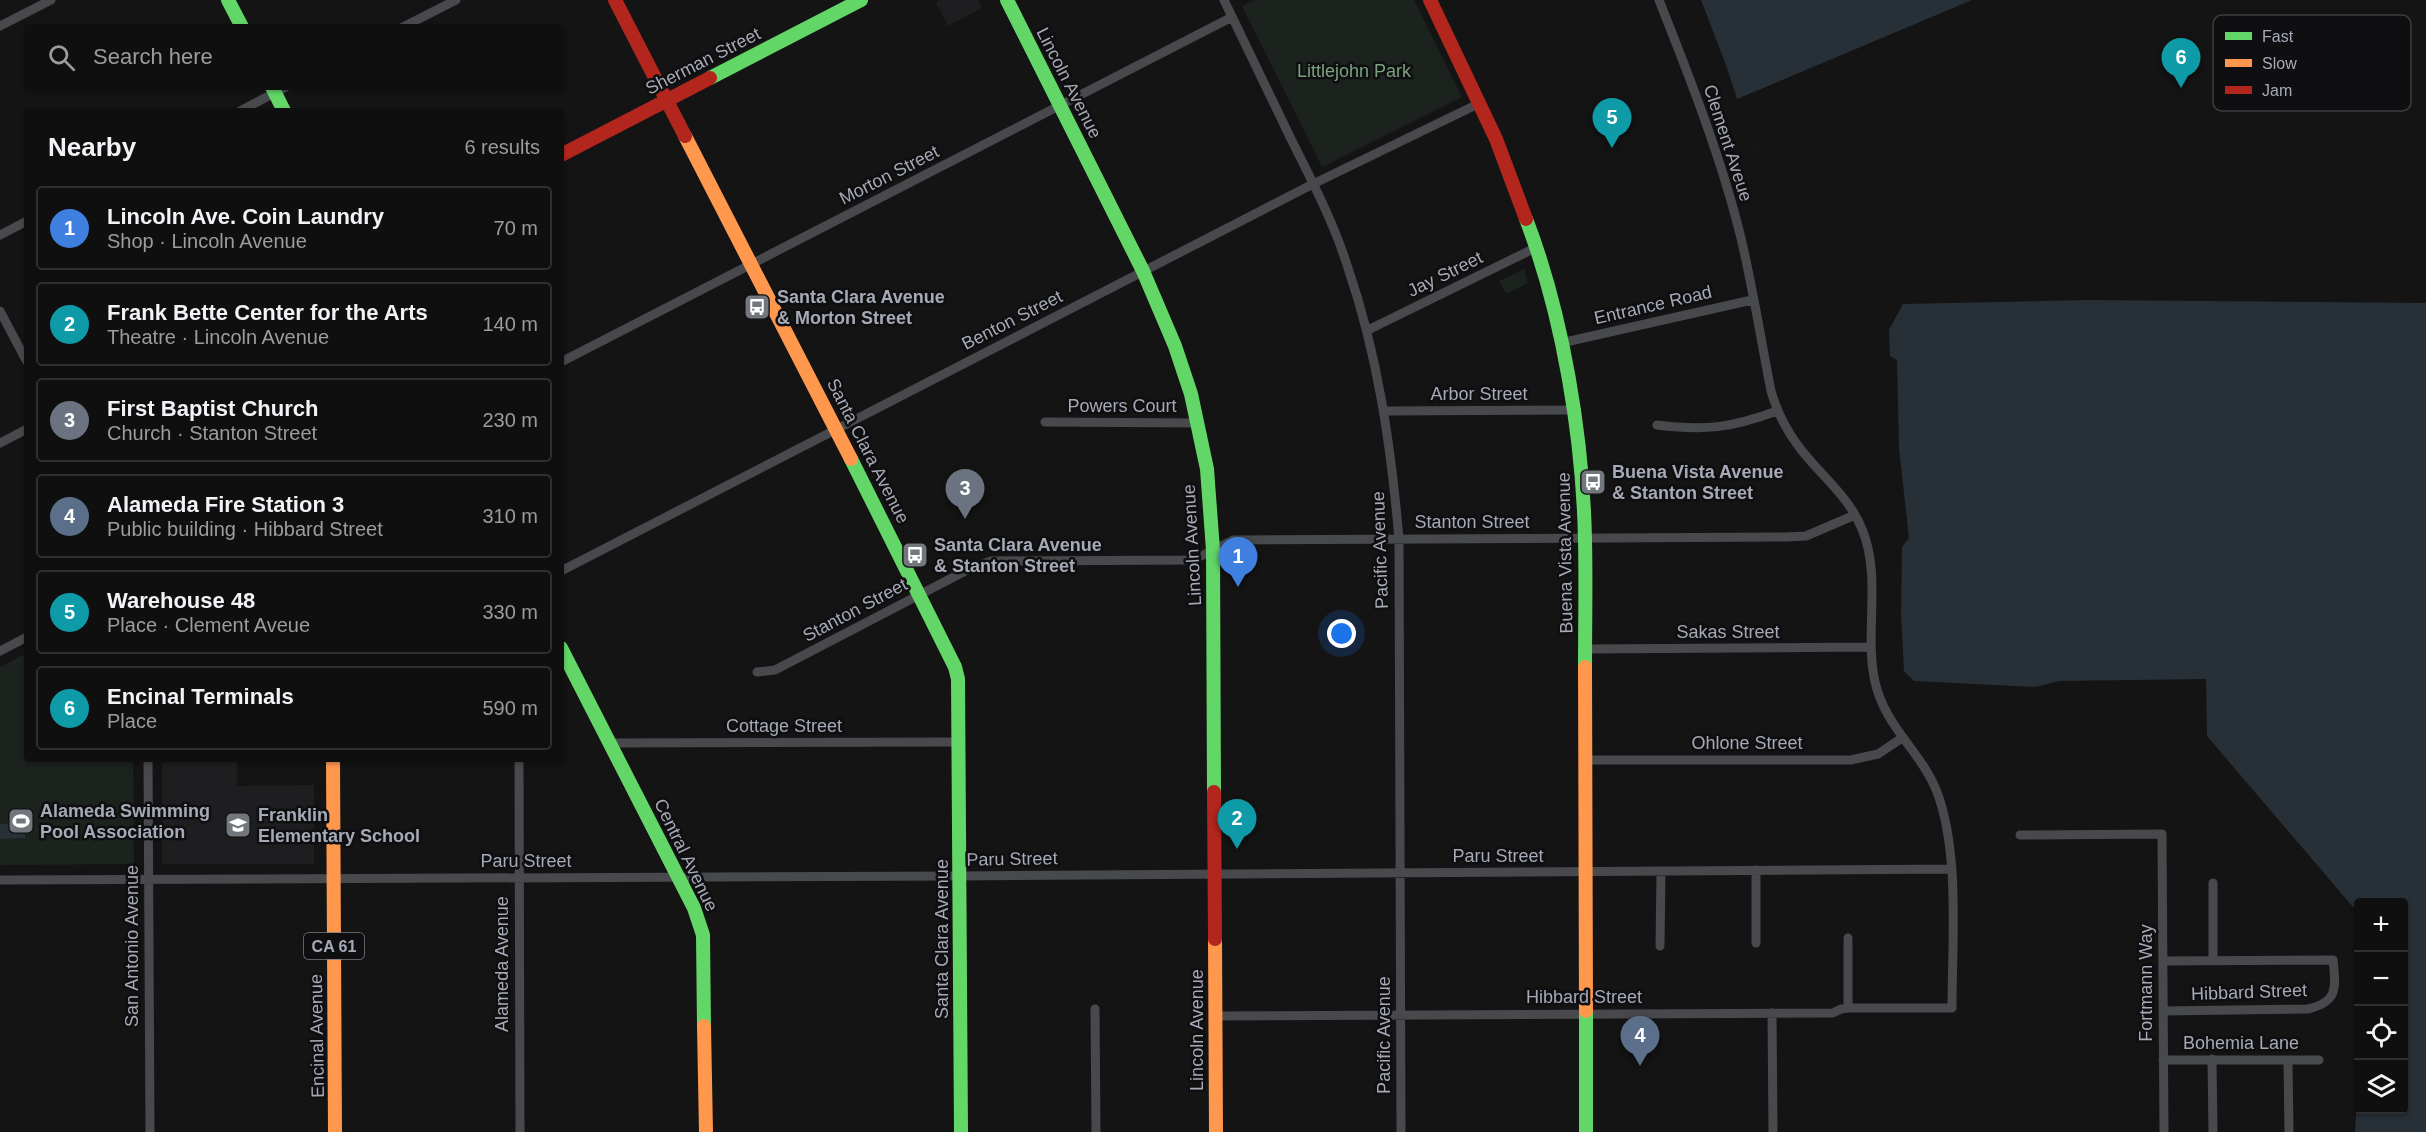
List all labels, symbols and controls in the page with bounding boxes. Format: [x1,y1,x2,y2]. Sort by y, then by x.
legend [2213,15,2411,111]
street label: Sherman Street [642,23,764,99]
search box [24,24,564,90]
street label: Lincoln Avenue [1032,24,1106,142]
text: Fast [2262,28,2294,45]
pin: 6 [2162,38,2200,88]
icon: search [45,41,78,74]
text: Search here [93,44,213,69]
text: Slow [2262,55,2297,72]
park label: Littlejohn Park [1297,61,1412,81]
street label: Clement Aveue [1700,82,1756,204]
text: Jam [2262,82,2292,99]
pin: 5 [1592,98,1632,148]
text: Nearby [48,132,136,162]
text: 6 results [464,136,540,158]
street label: Morton Street [836,141,942,209]
text: Lincoln Ave. Coin Laundry [107,204,384,229]
text: 1 [64,217,75,239]
text: 70 m [494,217,538,239]
text: Shop · Lincoln Avenue [107,230,307,252]
street label: Jay Street [1404,247,1486,301]
street label: Entrance Road [1592,282,1714,328]
street label: Benton Street [958,286,1066,354]
place label: Santa Clara Avenue & Morton Street [777,287,945,328]
bus stop icon: Santa Clara Avenue & Morton Street [742,292,772,322]
text: Frank Bette Center for the Arts [107,300,428,325]
text: 2 [64,313,75,335]
text: 140 m [482,313,538,335]
text: Theatre · Lincoln Avenue [107,326,329,348]
street label: Santa Clara Avenue [823,375,913,527]
street label: Arbor Street [1430,384,1528,404]
text: First Baptist Church [107,396,318,421]
street label: Powers Court [1067,396,1177,416]
text: 3 [64,409,75,431]
text: 230 m [482,409,538,431]
text: Church · Stanton Street [107,422,317,444]
place label: Buena Vista Avenue & Stanton Street [1612,462,1783,503]
bus stop icon: Buena Vista Avenue & Stanton Street [1578,467,1608,497]
pin: 3 [946,470,984,519]
street label: Buena Vista Avenue [1554,472,1576,634]
street label: Lincoln Avenue [1179,484,1205,606]
street label: Pacific Avenue [1368,491,1392,609]
text: Alameda Fire Station 3 [107,492,344,517]
text: 4 [64,505,75,527]
text: 310 m [482,505,538,527]
street label: Stanton Street [1414,512,1530,532]
text: Public building · Hibbard Street [107,518,383,540]
place label: Santa Clara Avenue & Stanton Street [934,535,1102,576]
pin: 1 [1218,538,1258,587]
bus stop icon: Santa Clara Avenue & Stanton Street [900,540,930,570]
street label: Stanton Street [800,574,910,646]
text: Warehouse 48 [107,588,255,613]
text: 5 [64,601,75,623]
text: 330 m [482,601,538,623]
text: Place · Clement Aveue [107,614,310,636]
your location [1327,619,1356,648]
street label: Sakas Street [1676,622,1780,642]
text: Encinal Terminals [107,684,294,709]
text: 6 [64,697,75,719]
text: 590 m [482,697,538,719]
text: Place [107,710,157,732]
street label: Cottage Street [726,716,842,736]
street label: Ohlone Street [1691,733,1803,753]
street label: Central Avenue [650,795,722,915]
pin: 2 [1218,800,1256,849]
place label: Alameda Swimming Pool Association [40,801,210,842]
place label: Franklin Elementary School [258,805,420,846]
sports icon: Alameda Swimming Pool Association [6,806,36,836]
school or university icon: Franklin Elementary School [223,810,253,840]
street label: Paru Street [1452,846,1544,866]
street label: Paru Street [966,848,1058,870]
street label: Paru Street [480,851,572,871]
street label: Santa Clara Avenue [932,859,952,1019]
street label: San Antonio Avenue [122,865,142,1027]
street label: Alameda Avenue [492,896,512,1032]
map controls [2354,898,2408,1114]
button: + [2354,898,2408,952]
street label: Fortmann Way [2136,924,2156,1042]
road number: CA 61 [304,933,364,959]
button: − [2354,952,2408,1006]
street label: Lincoln Avenue [1187,969,1207,1091]
street label: Encinal Avenue [306,974,328,1098]
street label: Pacific Avenue [1374,976,1394,1094]
street label: Hibbard Street [2191,980,2307,1004]
street label: Hibbard Street [1526,987,1642,1007]
button: locate [2354,1006,2408,1060]
pin: 4 [1620,1016,1660,1066]
street label: Bohemia Lane [2183,1033,2299,1053]
button: layers [2354,1060,2408,1114]

